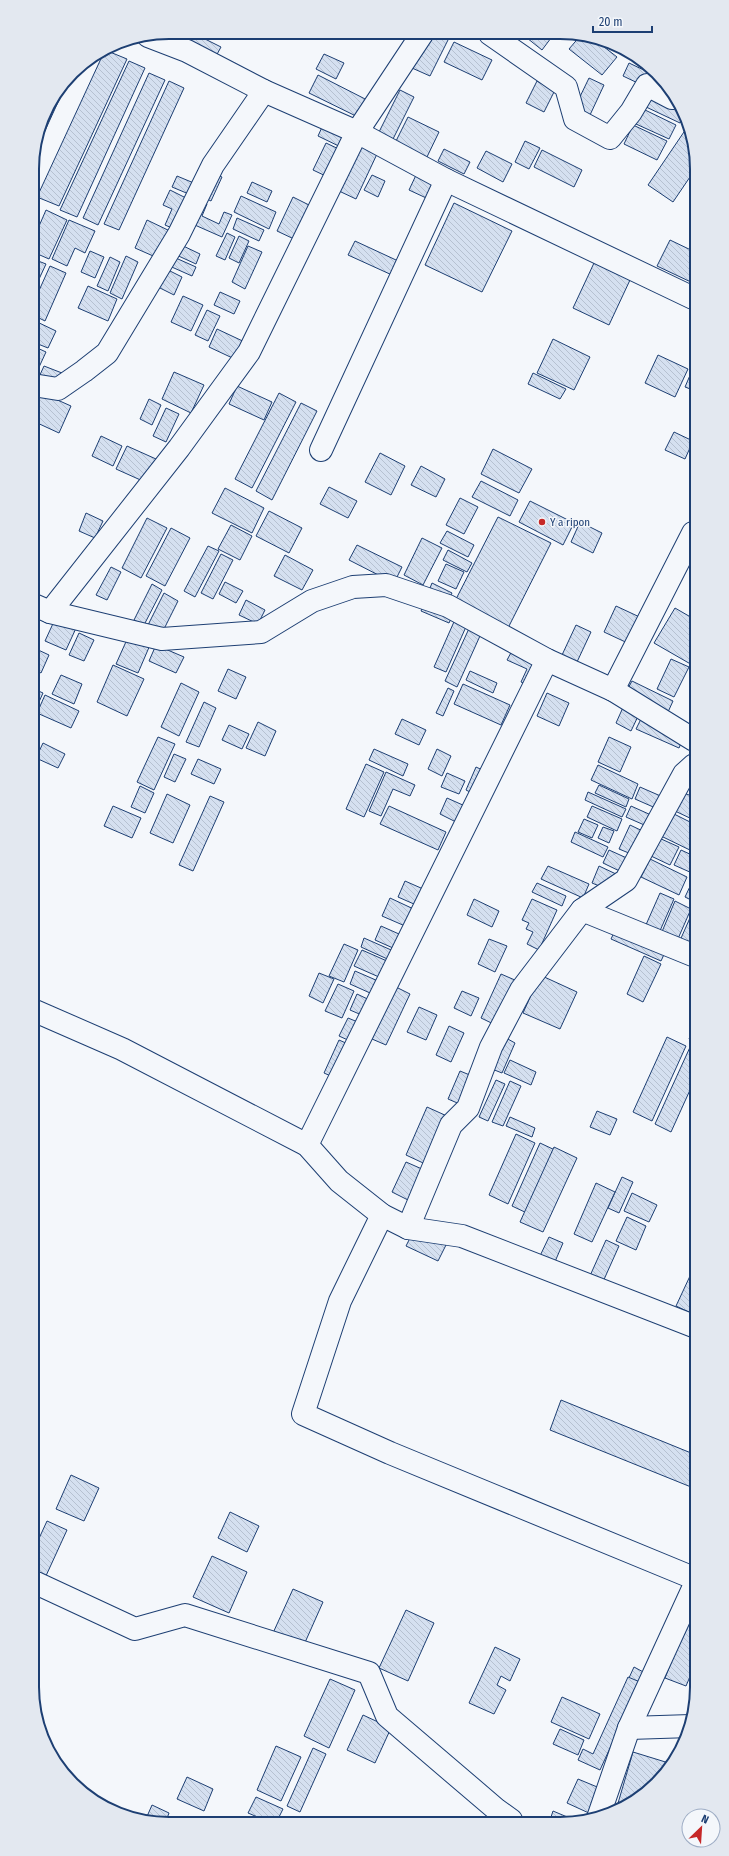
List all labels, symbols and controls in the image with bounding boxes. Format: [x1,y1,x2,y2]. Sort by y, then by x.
scale bar [593,8,652,34]
text: 20 m [599,15,623,29]
place label: Y a ripon [550,516,590,529]
marker: Y a ripon [537,517,547,527]
north arrow [681,1808,721,1848]
text: N [699,1812,711,1827]

